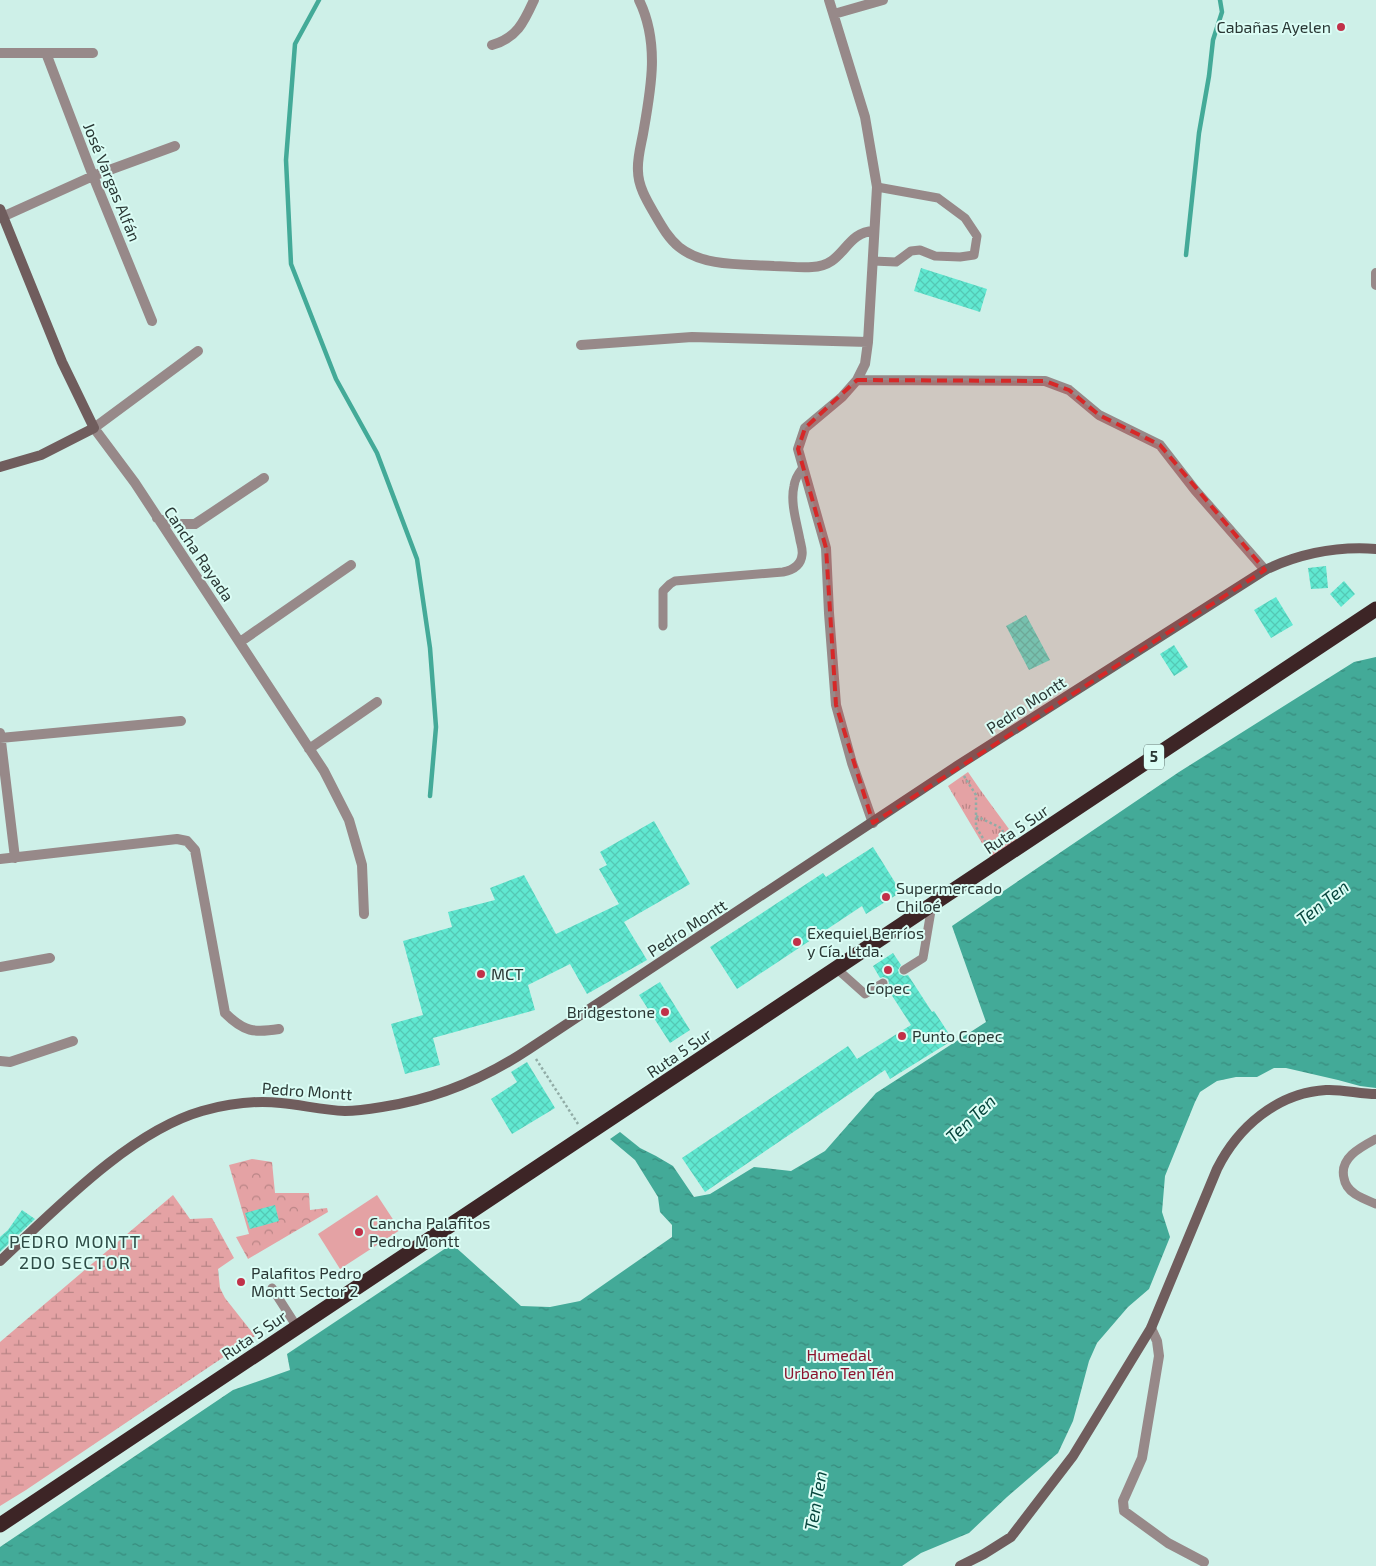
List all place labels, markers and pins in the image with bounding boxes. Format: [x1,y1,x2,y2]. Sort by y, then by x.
place label: Cabañas Ayelen [1217,17,1331,36]
marker: Cabañas Ayelen [1335,21,1347,33]
place label: Supermercado Chiloé [896,878,1002,915]
marker: Supermercado Chiloé [880,891,892,903]
place label: Exequiel Berríos y Cía. Ltda. [807,923,924,960]
marker: Exequiel Berríos y Cía. Ltda. [791,936,803,948]
place label: MCT [491,964,523,983]
marker: Copec [882,964,894,976]
marker: MCT [475,968,487,980]
place label: Copec [866,978,910,997]
place label: Bridgestone [567,1002,655,1021]
marker: Bridgestone [659,1006,671,1018]
place label: Punto Copec [912,1026,1003,1045]
marker: Punto Copec [896,1030,908,1042]
place label: Cancha Palafitos Pedro Montt [369,1213,490,1250]
marker: Cancha Palafitos Pedro Montt [353,1226,365,1238]
place label: Palafitos Pedro Montt Sector 2 [251,1263,362,1300]
marker: Palafitos Pedro Montt Sector 2 [235,1276,247,1288]

